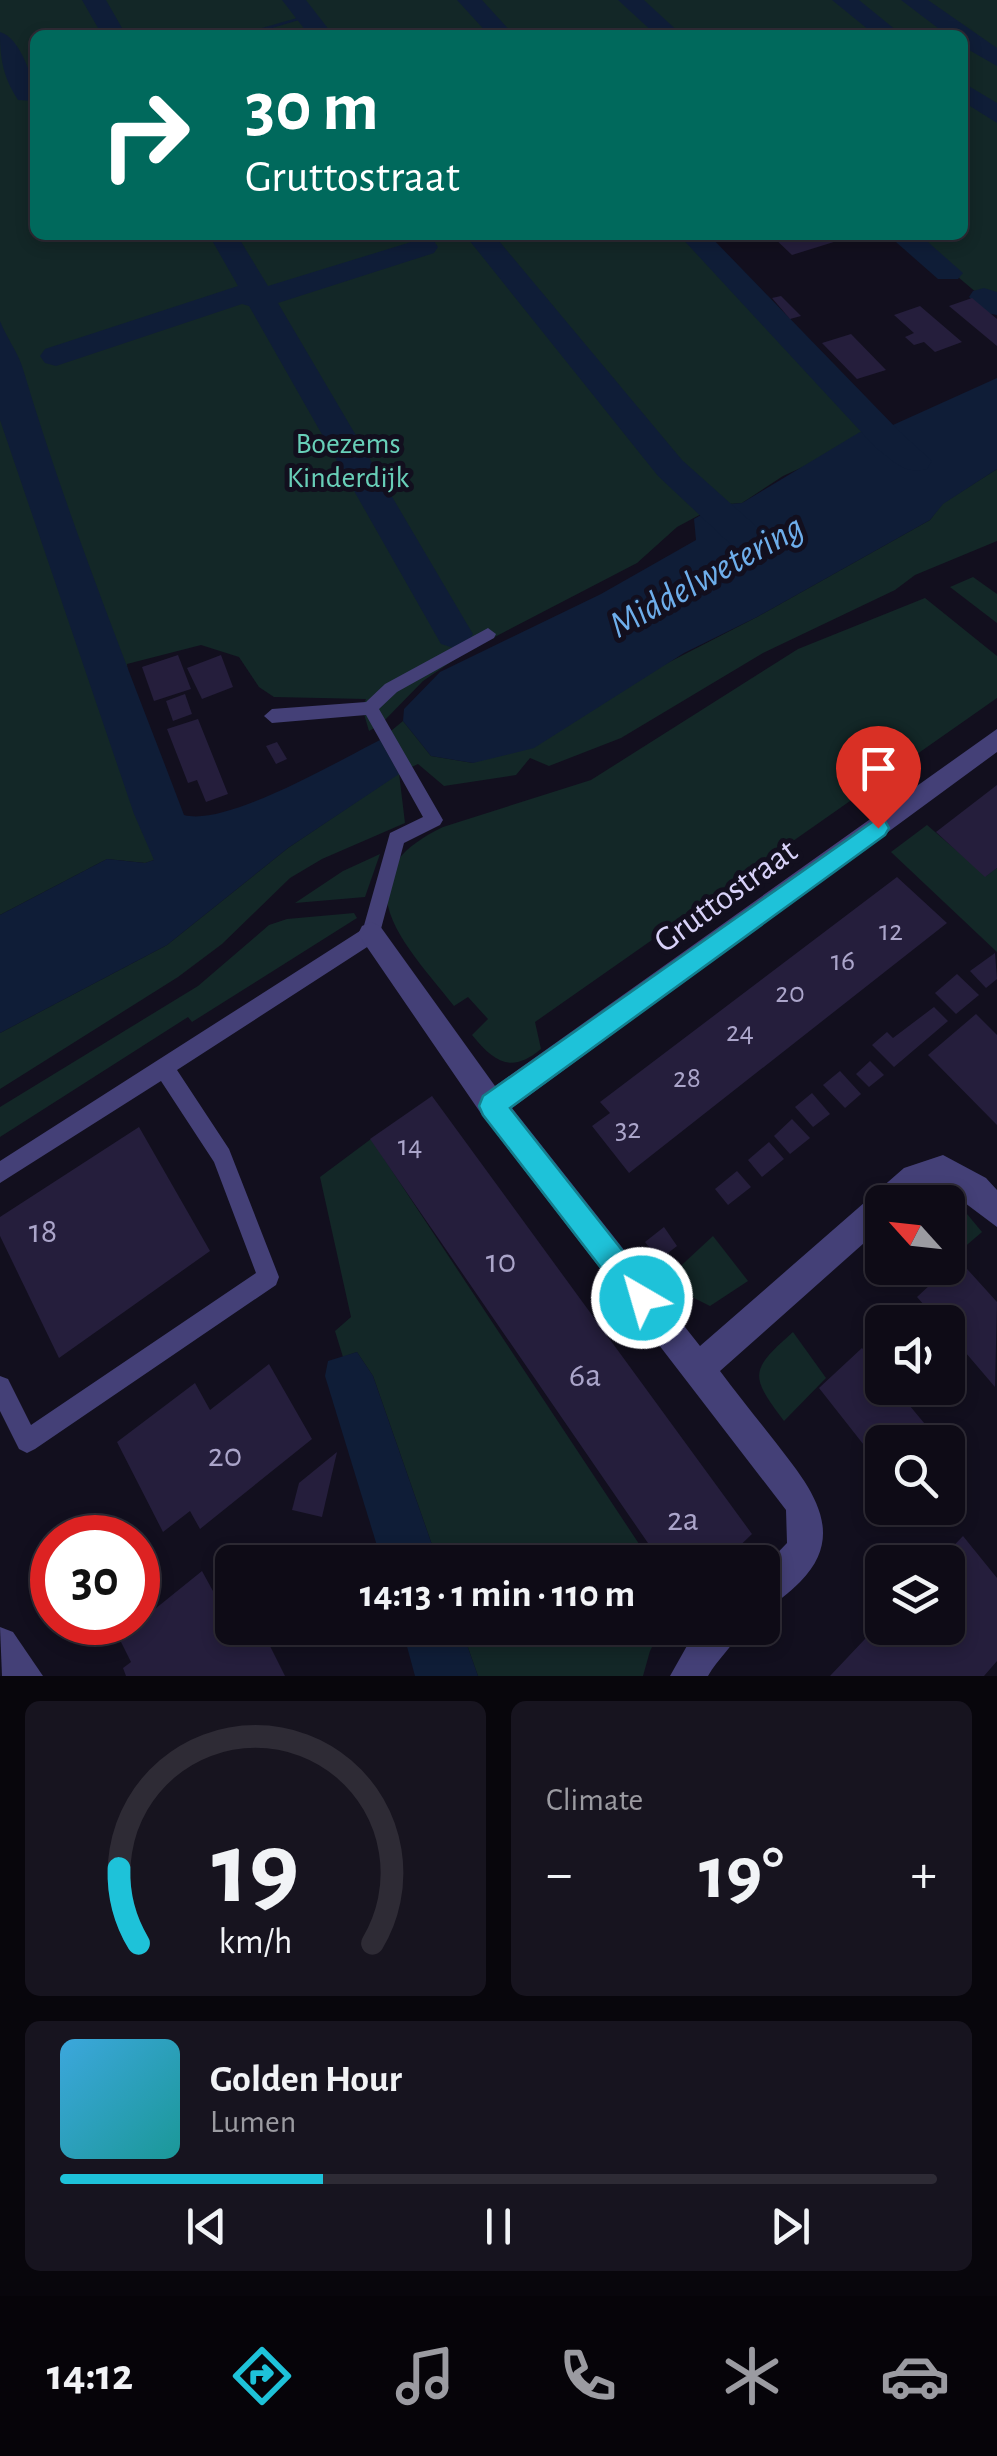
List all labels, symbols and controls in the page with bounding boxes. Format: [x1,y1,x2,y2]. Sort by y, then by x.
icon: right [80,70,210,200]
text: 30 m [245,73,379,143]
text: Gruttostraat [245,155,460,200]
park label: Boezems Kinderdijk [287,429,410,493]
water label: Middelwetering [604,508,810,646]
pin [836,726,921,829]
icon: arrive [851,741,906,796]
street label: Gruttostraat [648,833,804,959]
house number: 12 [879,916,903,946]
house number: 16 [831,946,855,976]
house number: 20 [775,978,805,1008]
house number: 24 [726,1017,754,1047]
house number: 28 [673,1063,701,1093]
house number: 32 [615,1114,641,1144]
house number: 14 [398,1131,422,1161]
north arrow [865,1185,965,1285]
map controls [865,1185,965,1645]
house number: 18 [29,1214,57,1249]
house number: 10 [486,1244,516,1279]
position arrow [590,1246,694,1350]
button: sound [865,1305,965,1405]
house number: 6a [569,1358,601,1393]
button: search [865,1425,965,1525]
house number: 20 [208,1438,242,1473]
house number: 2a [667,1502,699,1537]
speed limit sign: 30 [30,1515,160,1645]
button: layers [865,1545,965,1645]
text: 14:13 · 1 min · 110 m [360,1576,635,1614]
text: Climate [546,1784,643,1816]
text: 19 [212,1818,299,1922]
text: 19° [699,1837,784,1912]
text: − [546,1847,572,1902]
text: + [911,1847,937,1902]
text: km/h [219,1924,292,1960]
text: Golden Hour [210,2061,402,2099]
text: Lumen [210,2106,296,2138]
icon: previous [179,2199,234,2254]
icon: pause [471,2199,526,2254]
icon: next [763,2199,818,2254]
icon: directions [227,2341,297,2411]
icon: music [390,2341,460,2411]
icon: phone [553,2341,623,2411]
icon: climate [717,2341,787,2411]
icon: car [880,2341,950,2411]
text: 14:12 [47,2353,133,2398]

